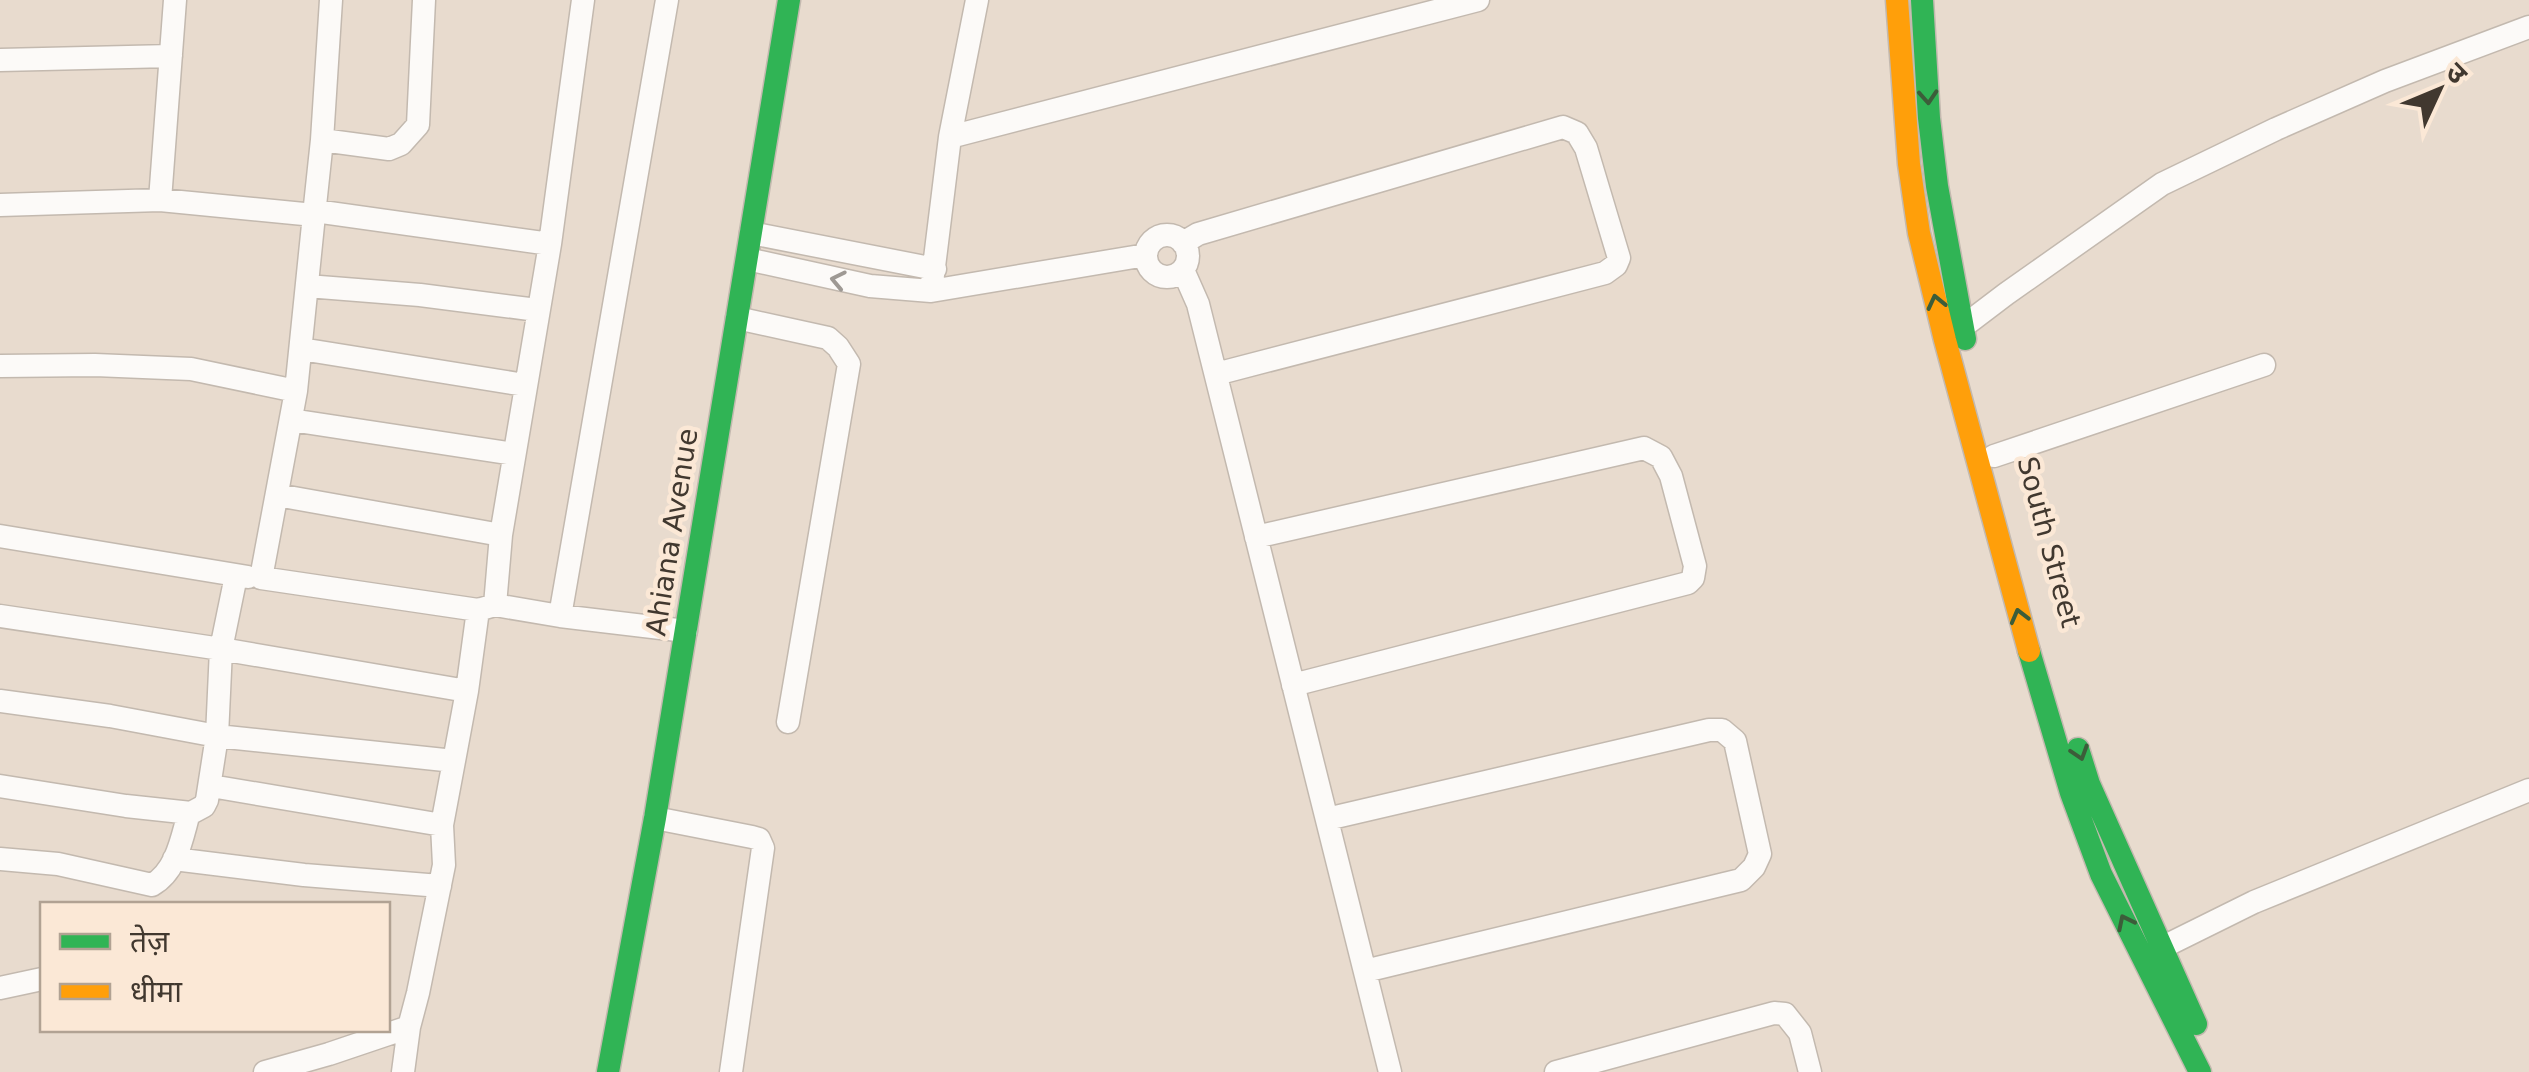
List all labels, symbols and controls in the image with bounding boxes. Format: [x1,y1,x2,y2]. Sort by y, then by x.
north arrow [2389,40,2489,140]
text: उ [2439,56,2475,91]
one-way arrow [1917,90,1938,106]
one-way arrow [830,270,847,291]
one-way arrow [1927,293,1948,310]
street label: Ahiana Avenue [639,426,705,638]
street label: South Street [2010,453,2088,631]
one-way arrow [2010,607,2031,625]
one-way arrow [2068,744,2088,761]
legend [40,902,390,1032]
one-way arrow [2117,915,2137,933]
text: तेज़ [130,924,170,959]
text: धीमा [130,974,183,1009]

